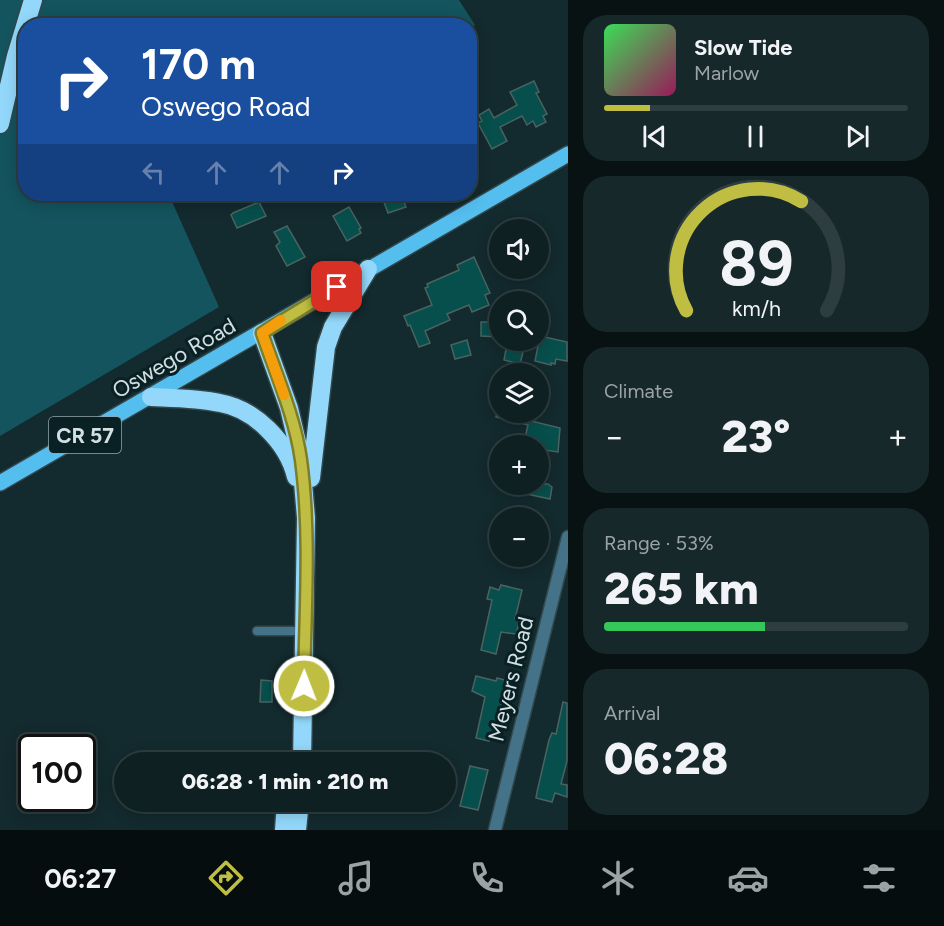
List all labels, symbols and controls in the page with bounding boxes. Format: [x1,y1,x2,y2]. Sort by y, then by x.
text: Slow Tide [694,34,793,61]
text: 170 m [141,39,256,90]
icon: right [42,42,120,120]
text: Marlow [694,61,759,85]
text: Oswego Road [141,90,310,123]
icon: previous [638,120,671,153]
icon: pause [739,120,772,153]
icon: next [841,120,874,153]
icon: left [137,156,170,189]
icon: ahead [200,156,233,189]
icon: ahead [263,156,296,189]
icon: right [326,156,359,189]
map controls [489,219,549,567]
button: sound [489,219,549,279]
text: 89 [719,226,793,301]
pin [311,261,362,312]
icon: arrive [320,270,353,303]
button: search [489,291,549,351]
text: km/h [732,296,780,321]
street label: Oswego Road [107,312,241,404]
button: layers [489,363,549,423]
text: Climate [604,379,673,403]
text: 23° [722,409,790,463]
road number: CR 57 [49,417,121,453]
text: − [604,417,625,456]
text: + [887,417,908,456]
button: + [489,435,549,495]
button: − [489,507,549,567]
text: Range · 53% [604,531,714,555]
text: 265 km [604,561,759,615]
street label: Meyers Road [482,614,540,744]
position arrow [272,654,336,718]
text: Arrival [604,701,660,725]
text: 06:28 [604,731,728,785]
speed limit sign: 100 [18,734,96,812]
text: 06:28 · 1 min · 210 m [182,768,388,795]
icon: directions [205,857,247,899]
icon: music [335,857,377,899]
icon: phone [466,857,508,899]
icon: climate [597,857,639,899]
icon: car [727,857,769,899]
icon: filters [858,857,900,899]
text: 06:27 [44,862,116,895]

